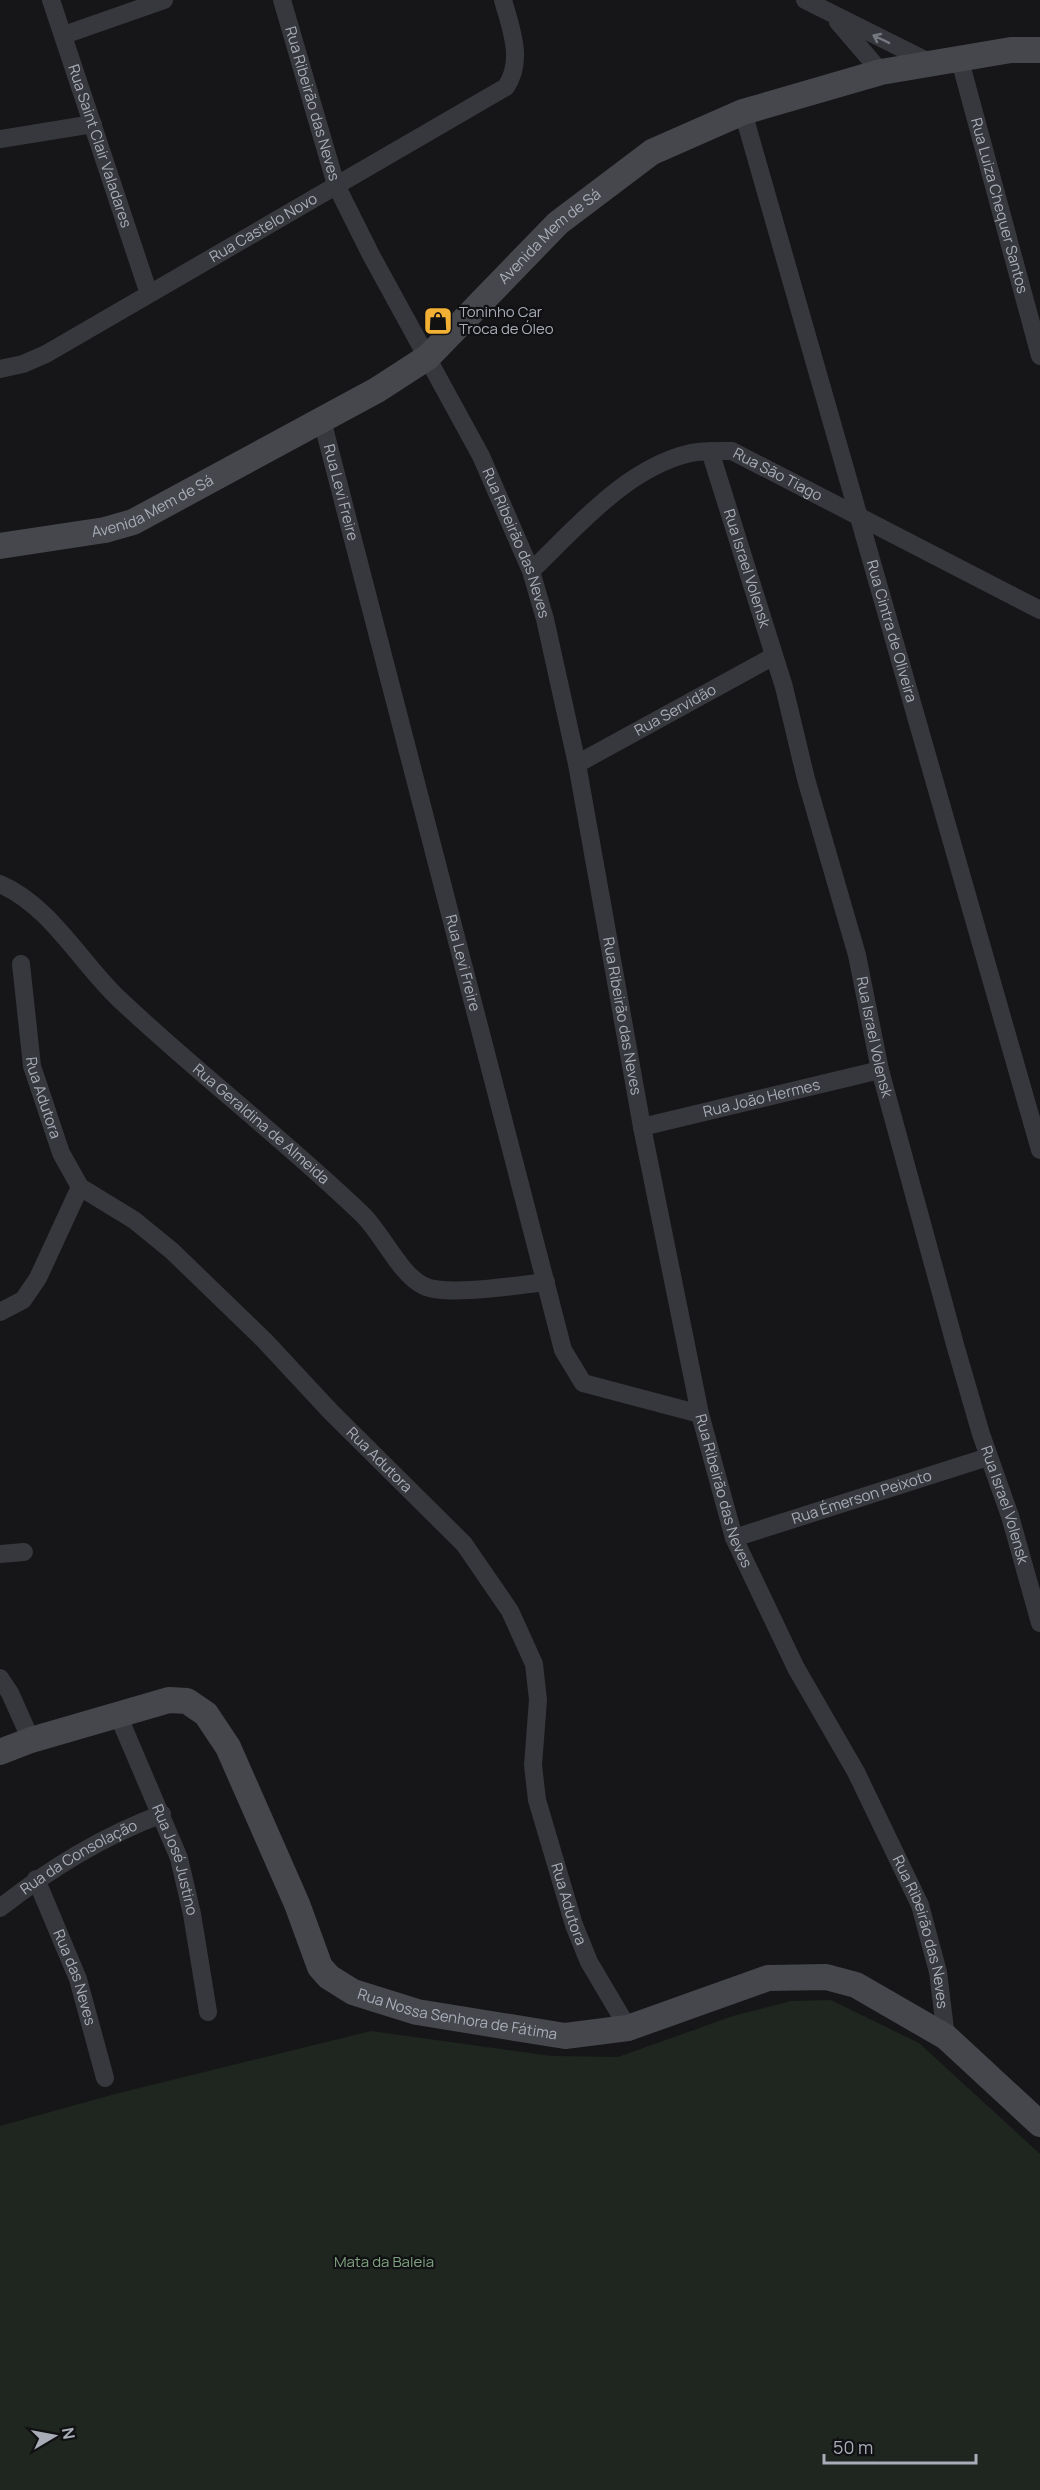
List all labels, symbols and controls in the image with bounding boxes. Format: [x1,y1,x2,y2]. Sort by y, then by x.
street label: Rua Ribeirão das Neves [280,24,345,183]
one-way arrow [873,33,891,45]
street label: Rua Saint Clair Valadares [63,61,137,231]
street label: Rua Luiza Chequer Santos [966,115,1034,296]
street label: Avenida Mem de Sá [493,183,605,288]
street label: Rua Castelo Novo [205,188,321,267]
place label: Toninho Car Troca de Óleo [459,301,554,339]
shop icon: Toninho Car Troca de Óleo [422,305,454,337]
street label: Rua Levi Freire [319,442,364,543]
street label: Rua São Tiago [730,442,826,506]
street label: Rua Ribeirão das Neves [477,464,555,621]
street label: Avenida Mem de Sá [90,470,217,542]
street label: Rua Israel Volensk [719,506,776,631]
street label: Rua Cintra de Oliveira [862,557,922,705]
street label: Rua Servidão [630,679,720,741]
street label: Rua Levi Freire [441,912,486,1014]
street label: Rua Ribeirão das Neves [598,935,647,1097]
street label: Rua Israel Volensk [852,975,898,1100]
street label: Rua Adutora [21,1056,66,1141]
street label: Rua Geraldina de Almeida [188,1059,334,1189]
street label: Rua João Hermes [701,1074,822,1122]
street label: Rua Ribeirão das Neves [690,1411,758,1571]
street label: Rua Adutora [342,1422,417,1497]
street label: Rua Israel Volensk [976,1443,1034,1567]
street label: Rua Émerson Peixoto [789,1465,934,1529]
street label: Rua José Justino [147,1801,203,1917]
street label: Rua da Consolação [16,1814,140,1899]
street label: Rua Ribeirão das Neves [888,1852,953,2010]
street label: Rua Adutora [546,1860,592,1948]
street label: Rua das Neves [48,1926,101,2028]
street label: Rua Nossa Senhora de Fátima [355,1983,559,2045]
park label: Mata da Baleia [334,2251,434,2272]
north arrow [24,2406,84,2466]
text: N [57,2426,81,2441]
scale bar [824,2427,976,2465]
text: 50 m [833,2435,873,2459]

